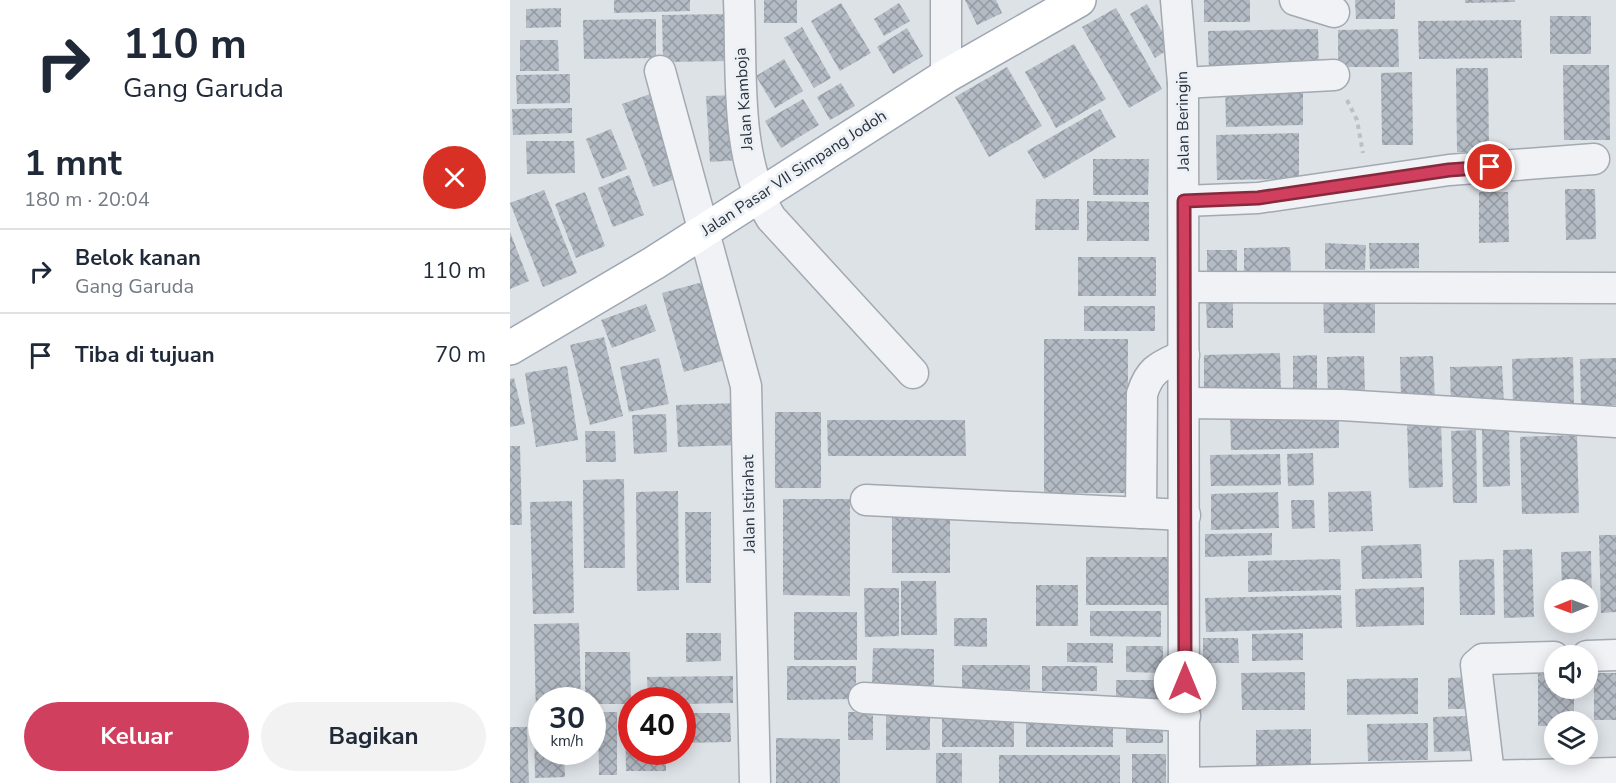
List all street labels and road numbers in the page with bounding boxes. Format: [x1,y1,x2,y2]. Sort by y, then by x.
street label: Jalan Kamboja [729,47,759,152]
street label: Jalan Beringin [1171,71,1195,172]
street label: Jalan Pasar VII Simpang Jodoh [696,105,891,242]
street label: Jalan Istirahat [737,454,761,554]

